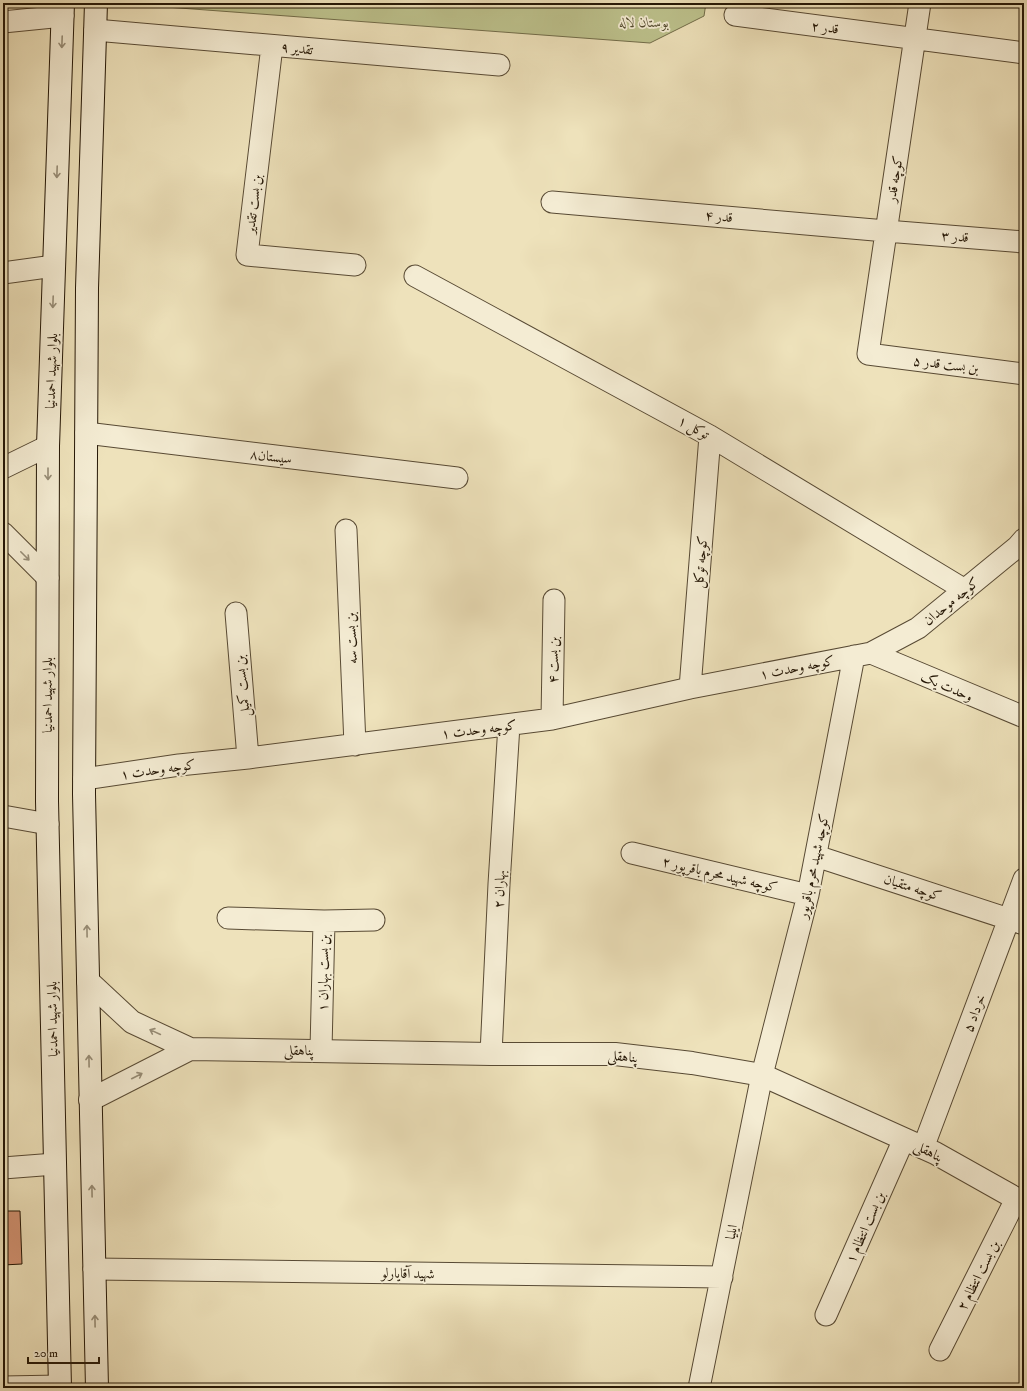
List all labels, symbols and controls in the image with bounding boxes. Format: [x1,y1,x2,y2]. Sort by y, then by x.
park label: بوستان لاله [619,14,669,32]
street label: قدر ۲ [810,17,840,39]
one-way arrow [58,35,66,48]
street label: ۹ تقدیر [280,39,314,59]
street label: کوچه قدر [882,154,908,206]
one-way arrow [54,165,61,178]
street label: بن بست تقدیر [241,173,267,237]
street label: قدر ۴ [704,207,733,227]
street label: قدر ۳ [941,227,969,247]
one-way arrow [49,295,57,308]
street label: بلوار شهید احمدنیا [42,332,62,409]
street label: بن بست قدر ۵ [912,352,980,378]
street label: توکل ۱ [674,412,713,445]
street label: سیستان۸ [249,445,293,468]
one-way arrow [44,467,52,480]
street label: کوچه توکل [690,535,713,589]
one-way arrow [20,551,30,561]
street label: کوچه موحدان [920,574,983,630]
street label: بن بست سه [342,611,362,664]
street label: بن بست ۴ [545,636,563,684]
street label: کوچه وحدت ۱ [758,652,836,684]
street label: بن بست کمیل [231,654,256,717]
street label: بلوار شهید احمدنیا [39,657,57,733]
street label: وحدت یک [918,668,976,706]
street label: کوچه وحدت ۱ [440,716,518,744]
street label: کوچه وحدت ۱ [119,756,197,784]
street label: کوچه شهید محرم باقرپور [794,812,837,923]
street label: کوچه شهید محرم باقرپور ۲ [660,853,779,900]
street label: بهاران ۲ [490,869,510,909]
street label: کوچه متقیان [882,870,944,906]
one-way arrow [83,925,91,938]
street label: بن بست بهاران ۱ [314,934,334,1012]
street label: بلوار شهید احمدنیا [43,981,63,1057]
street label: خرداد ۵ [960,992,990,1035]
one-way arrow [149,1028,161,1035]
street label: پناهقلی [284,1042,314,1061]
street label: پناهقلی [607,1047,639,1068]
one-way arrow [85,1055,93,1068]
one-way arrow [131,1072,143,1079]
street label: پناهقلی [910,1137,946,1168]
one-way arrow [88,1185,96,1198]
street label: بن بست انتظام ۱ [842,1188,893,1267]
street label: ایلیا [722,1223,742,1241]
street label: بن بست انتظام ۲ [954,1237,1007,1315]
street label: شهید آقایارلو [379,1265,435,1283]
one-way arrow [91,1315,99,1328]
scale bar [28,1339,99,1365]
text: 20 m [34,1346,58,1361]

